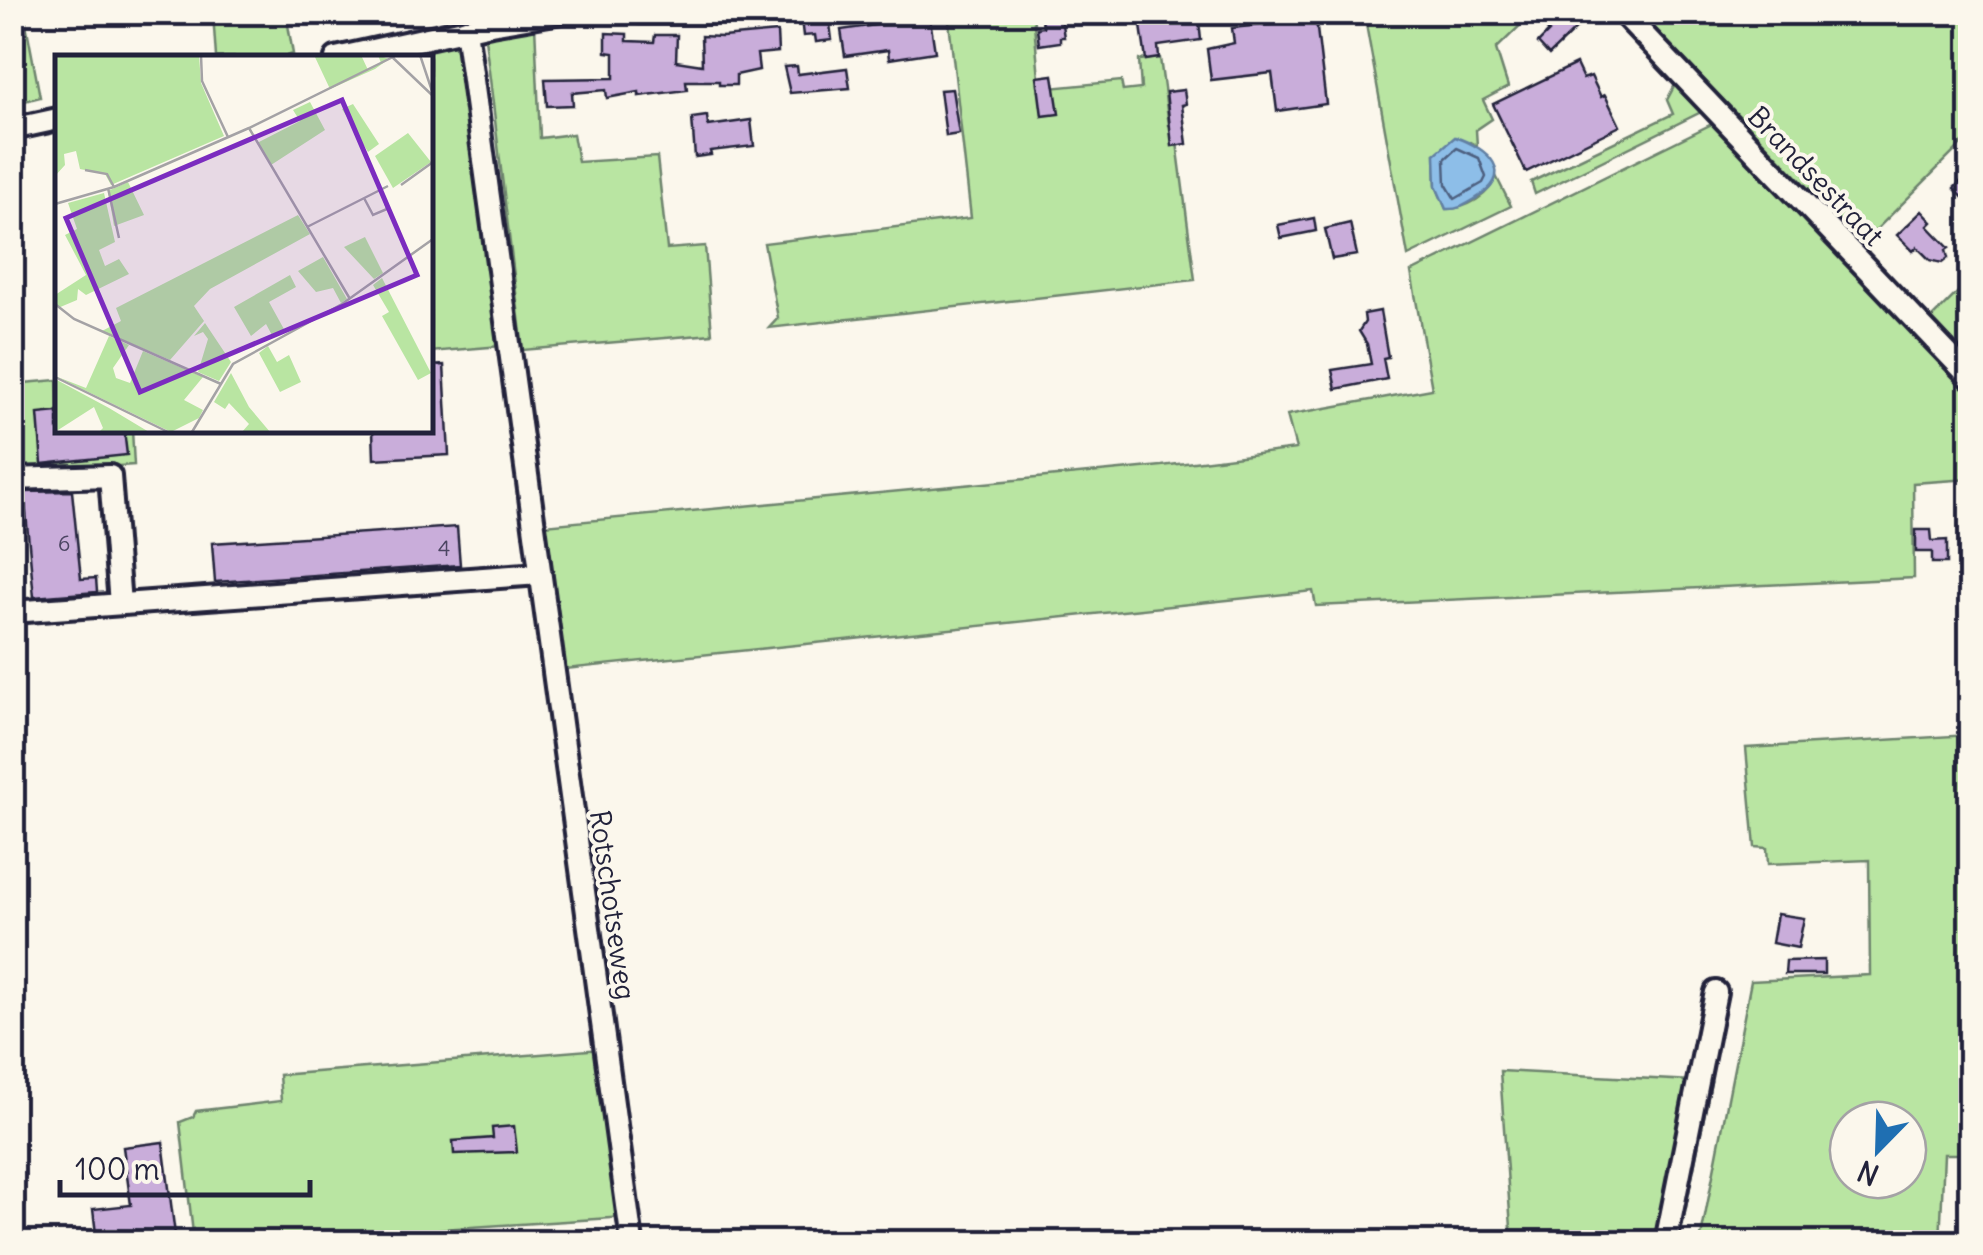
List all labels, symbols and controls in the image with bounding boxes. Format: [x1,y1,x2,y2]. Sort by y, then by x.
inset map [55,55,432,432]
street label: Brandsestraat [1740,99,1892,253]
house number: 6 [58,529,70,557]
house number: 4 [438,534,450,562]
street label: Rotschotseweg [582,808,644,1002]
north arrow [1828,1100,1928,1200]
scale bar [60,1135,310,1197]
text: 100 m [75,1150,160,1188]
text: N [1852,1153,1884,1193]

